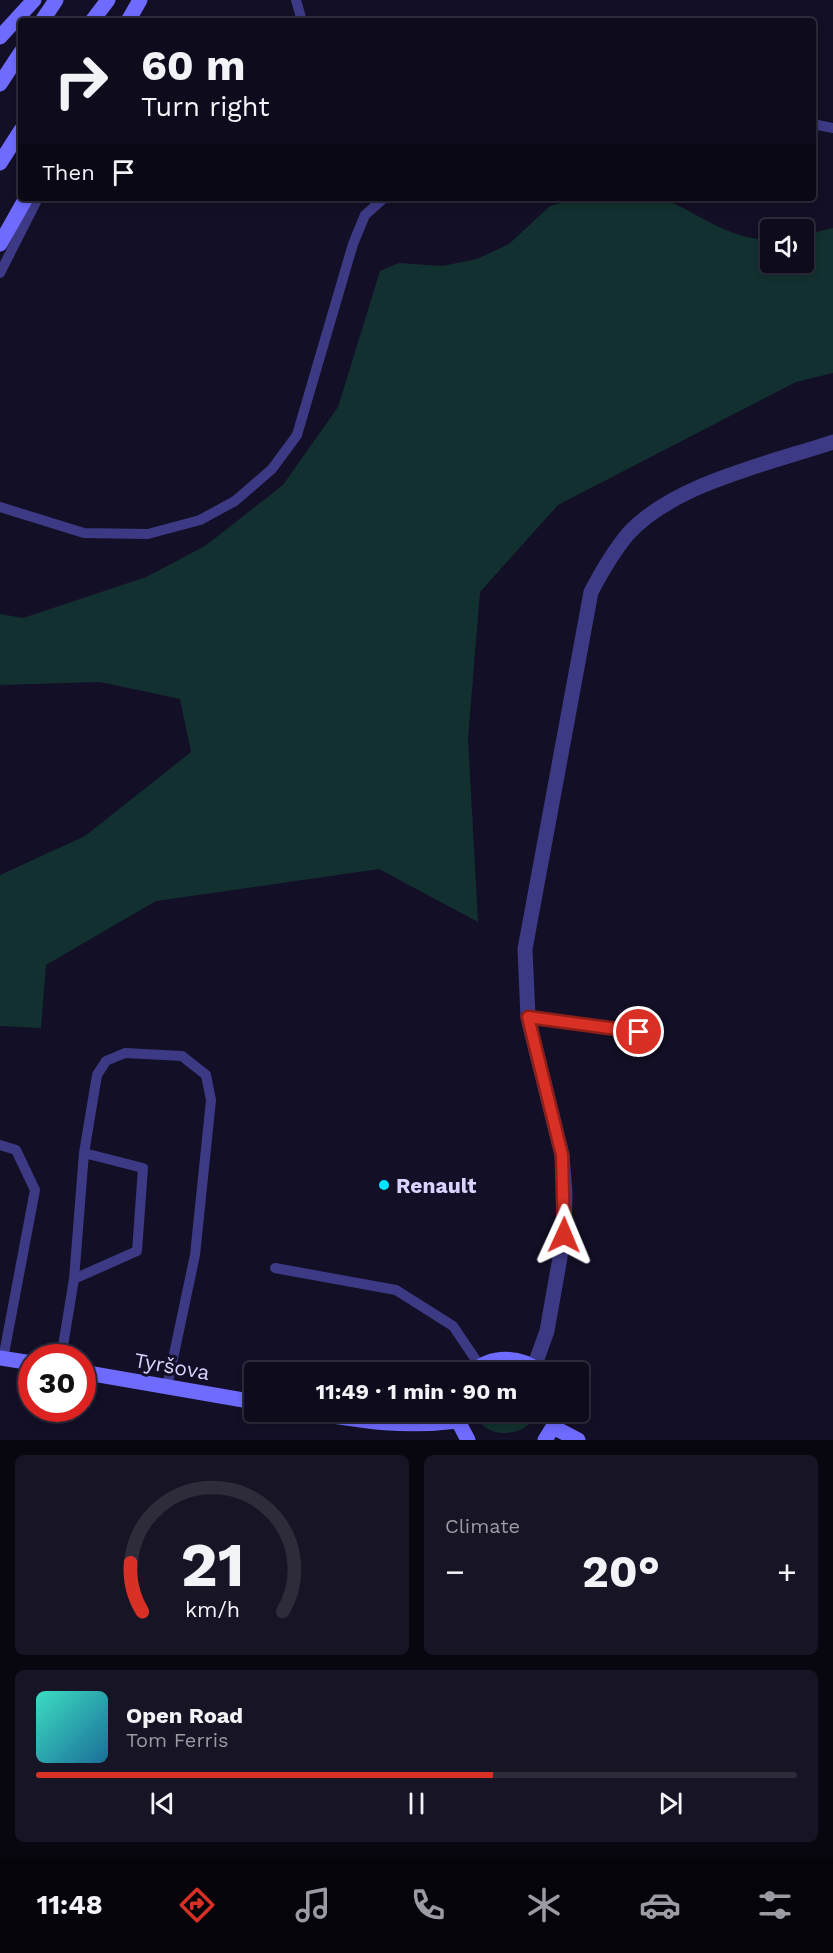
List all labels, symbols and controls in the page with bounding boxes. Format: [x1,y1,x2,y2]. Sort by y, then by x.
text: 60 m [141,41,245,90]
icon: right [42,42,120,120]
text: Turn right [141,91,270,123]
icon: arrive [107,156,140,189]
text: Then [42,160,95,185]
map controls [760,219,814,273]
button: sound [760,219,814,273]
pin [613,1006,664,1057]
icon: arrive [622,1015,655,1048]
place label: Renault [396,1173,476,1198]
marker: Renault [377,1178,391,1192]
position arrow [532,1203,596,1267]
speed limit sign: 30 [18,1344,96,1422]
street label: Tyršova [132,1347,212,1385]
text: 11:49 · 1 min · 90 m [316,1379,517,1404]
text: Climate [445,1514,520,1538]
text: 21 [180,1528,244,1601]
text: 20° [582,1545,660,1598]
text: − [445,1552,465,1591]
text: + [777,1552,797,1591]
text: km/h [184,1597,240,1622]
text: Open Road [126,1703,243,1728]
text: Tom Ferris [126,1728,229,1752]
icon: previous [146,1787,179,1820]
icon: pause [400,1787,433,1820]
icon: next [654,1787,687,1820]
icon: directions [176,1884,218,1926]
icon: music [292,1884,334,1926]
icon: phone [407,1884,449,1926]
icon: climate [523,1884,565,1926]
icon: car [639,1884,681,1926]
icon: filters [754,1884,796,1926]
text: 11:48 [37,1889,103,1921]

